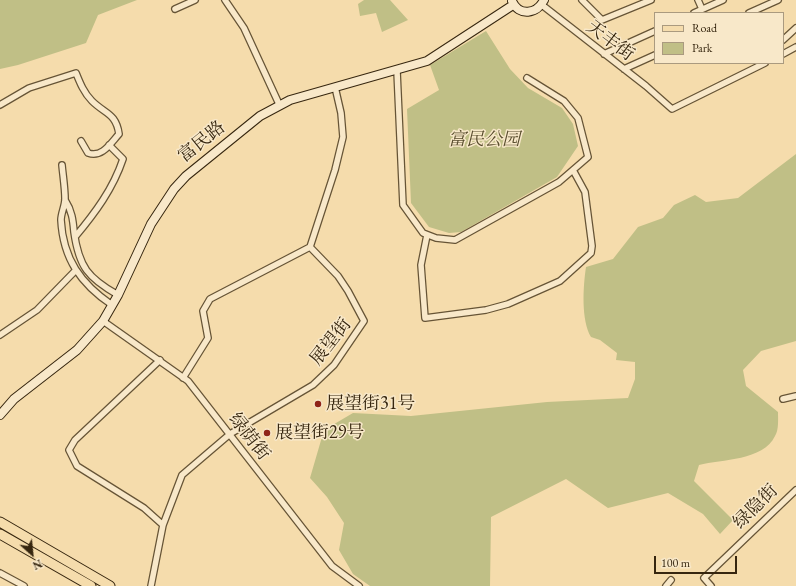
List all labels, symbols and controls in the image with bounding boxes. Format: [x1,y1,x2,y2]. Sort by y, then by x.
legend [654,12,784,64]
street label: 天丰街 [582,16,638,66]
text: Road [692,20,717,36]
text: Park [692,40,712,56]
street label: 富民路 [174,117,230,167]
park label: 富民公园 [448,129,520,151]
street label: 展望街 [306,314,356,370]
place label: 展望街31号 [326,393,415,415]
marker: 展望街31号 [313,399,323,409]
street label: 绿荫街 [224,409,274,465]
place label: 展望街29号 [275,422,364,444]
marker: 展望街29号 [262,428,272,438]
street label: 绿隐街 [729,480,783,534]
north arrow [12,534,52,574]
scale bar [656,548,739,574]
text: 100 m [661,555,690,571]
text: N [30,556,45,573]

